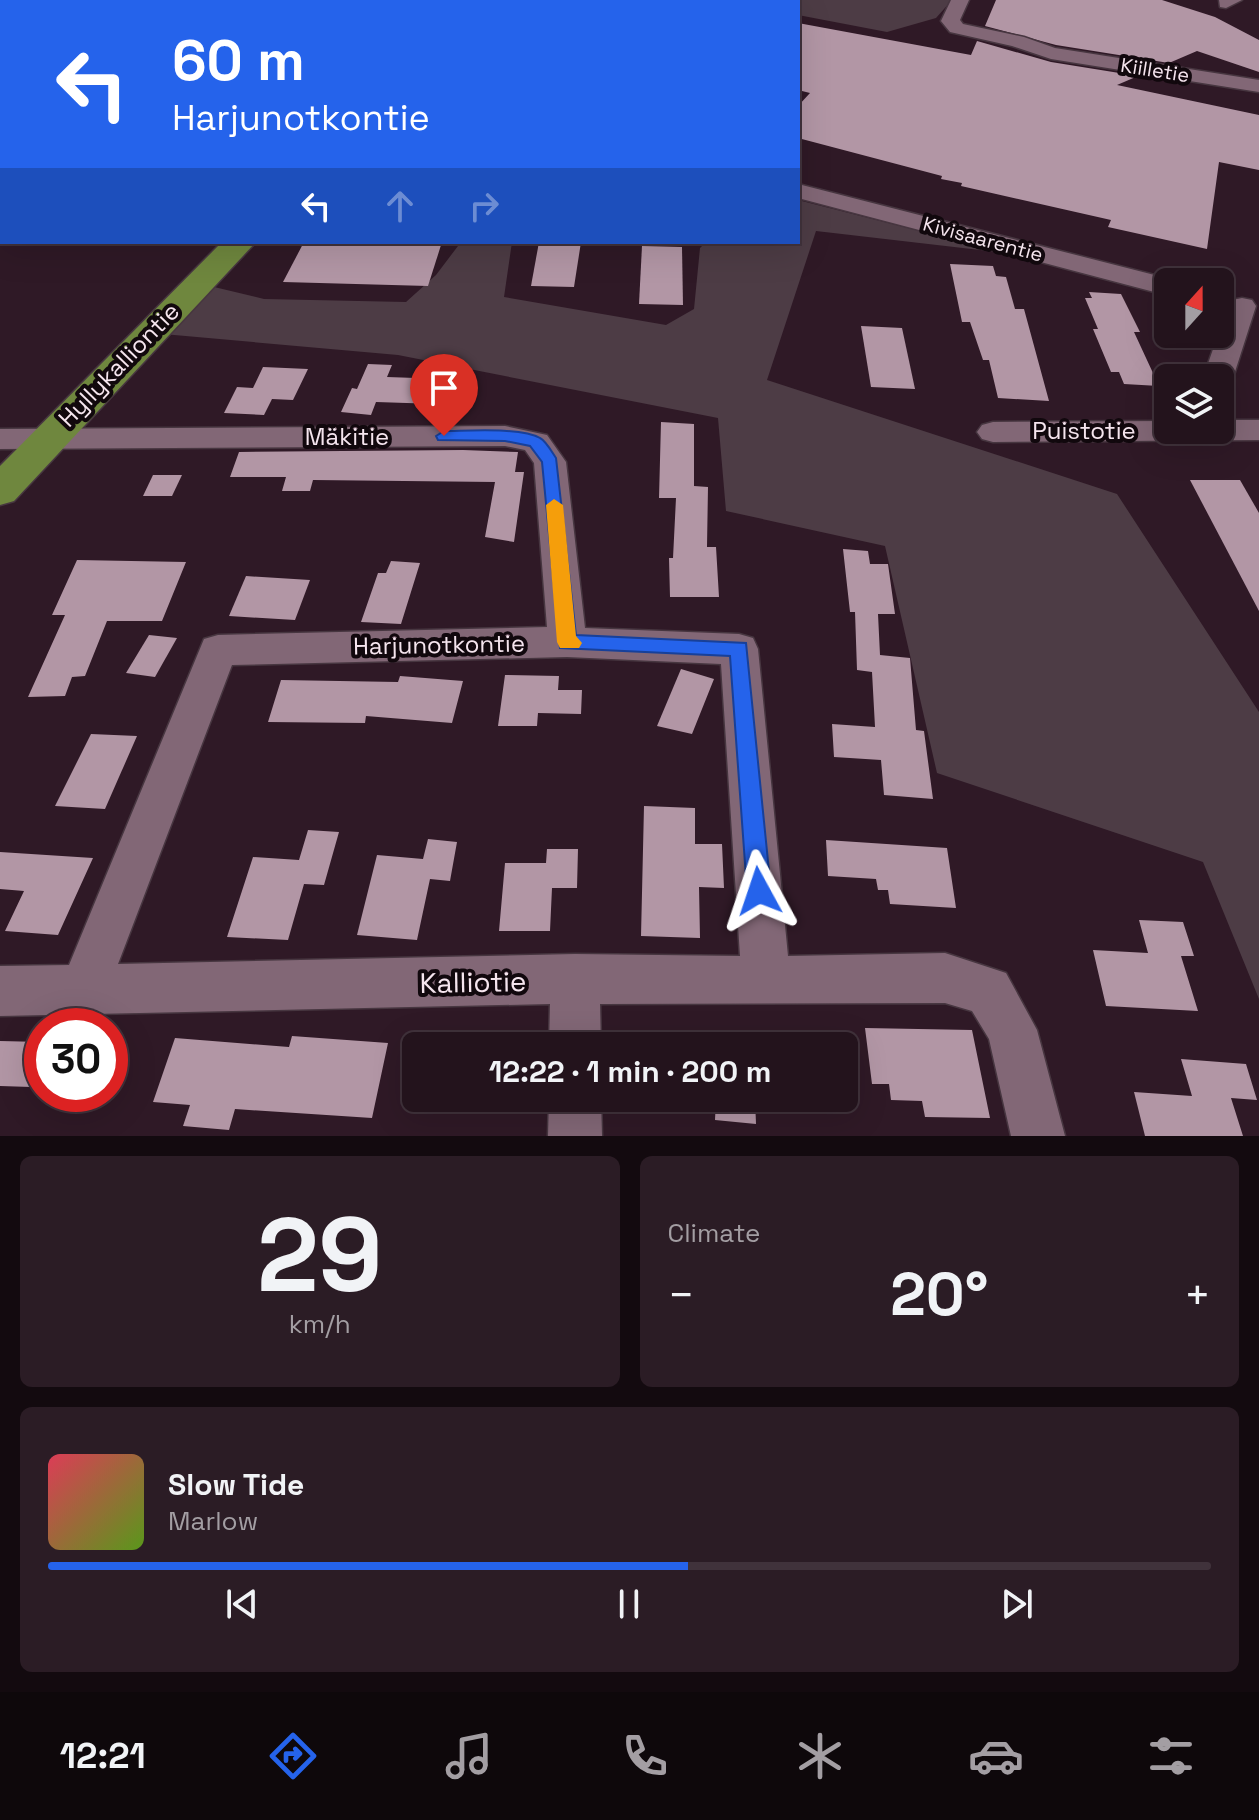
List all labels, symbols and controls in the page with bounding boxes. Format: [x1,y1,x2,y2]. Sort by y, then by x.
text: 60 m [172,25,305,96]
icon: left [40,32,144,136]
street label: Kiilletie [1119,52,1191,88]
text: Harjunotkontie [172,95,430,141]
icon: left [294,184,338,228]
icon: ahead [378,184,422,228]
icon: right [462,184,506,228]
street label: Kivisaarentie [920,211,1046,267]
north arrow [1154,268,1234,348]
map controls [1154,268,1234,444]
street label: Hyllykalliontie [51,296,186,433]
pin [410,354,478,436]
button: layers [1154,364,1234,444]
icon: arrive [422,366,466,410]
street label: Puistotie [1032,415,1136,446]
street label: Mäkitie [305,421,389,452]
street label: Harjunotkontie [353,628,525,661]
position arrow [717,849,801,933]
street label: Kalliotie [419,963,527,1001]
speed limit sign: 30 [24,1008,128,1112]
text: 12:22 · 1 min · 200 m [489,1052,771,1091]
text: 29 [257,1189,383,1321]
text: Climate [668,1216,760,1250]
text: 20° [890,1256,988,1333]
text: − [668,1267,695,1323]
text: + [1184,1267,1211,1323]
text: km/h [289,1307,351,1341]
text: Slow Tide [168,1465,304,1504]
text: Marlow [168,1504,258,1538]
icon: previous [220,1582,264,1626]
icon: pause [607,1582,651,1626]
icon: next [995,1582,1039,1626]
icon: directions [265,1728,321,1784]
icon: music [441,1728,497,1784]
icon: phone [617,1728,673,1784]
icon: climate [792,1728,848,1784]
icon: car [968,1728,1024,1784]
icon: filters [1143,1728,1199,1784]
text: 12:21 [60,1733,146,1779]

